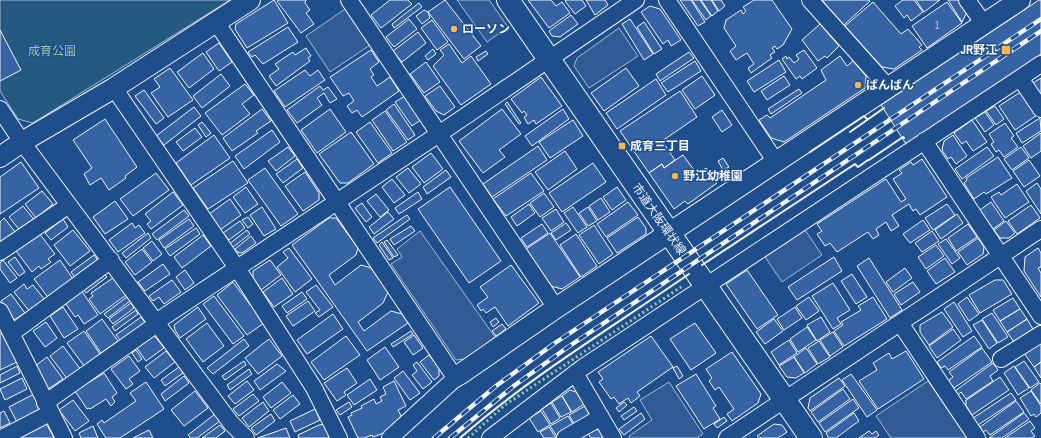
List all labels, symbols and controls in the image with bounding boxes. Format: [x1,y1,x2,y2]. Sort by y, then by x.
house number: 1 [935,19,940,32]
place label: ローソン [462,21,510,37]
marker: ローソン [449,24,459,34]
place label: JR野江 [960,42,997,58]
park label: 成育公園 [28,43,76,59]
marker: JR野江 [1000,44,1012,56]
place label: ばんばん [866,77,914,93]
marker: ばんばん [853,80,863,90]
place label: 成育三丁目 [630,138,690,154]
marker: 成育三丁目 [617,141,627,151]
place label: 野江幼稚園 [683,168,743,184]
marker: 野江幼稚園 [670,171,680,181]
street label: 市道大阪環状線 [628,180,690,258]

